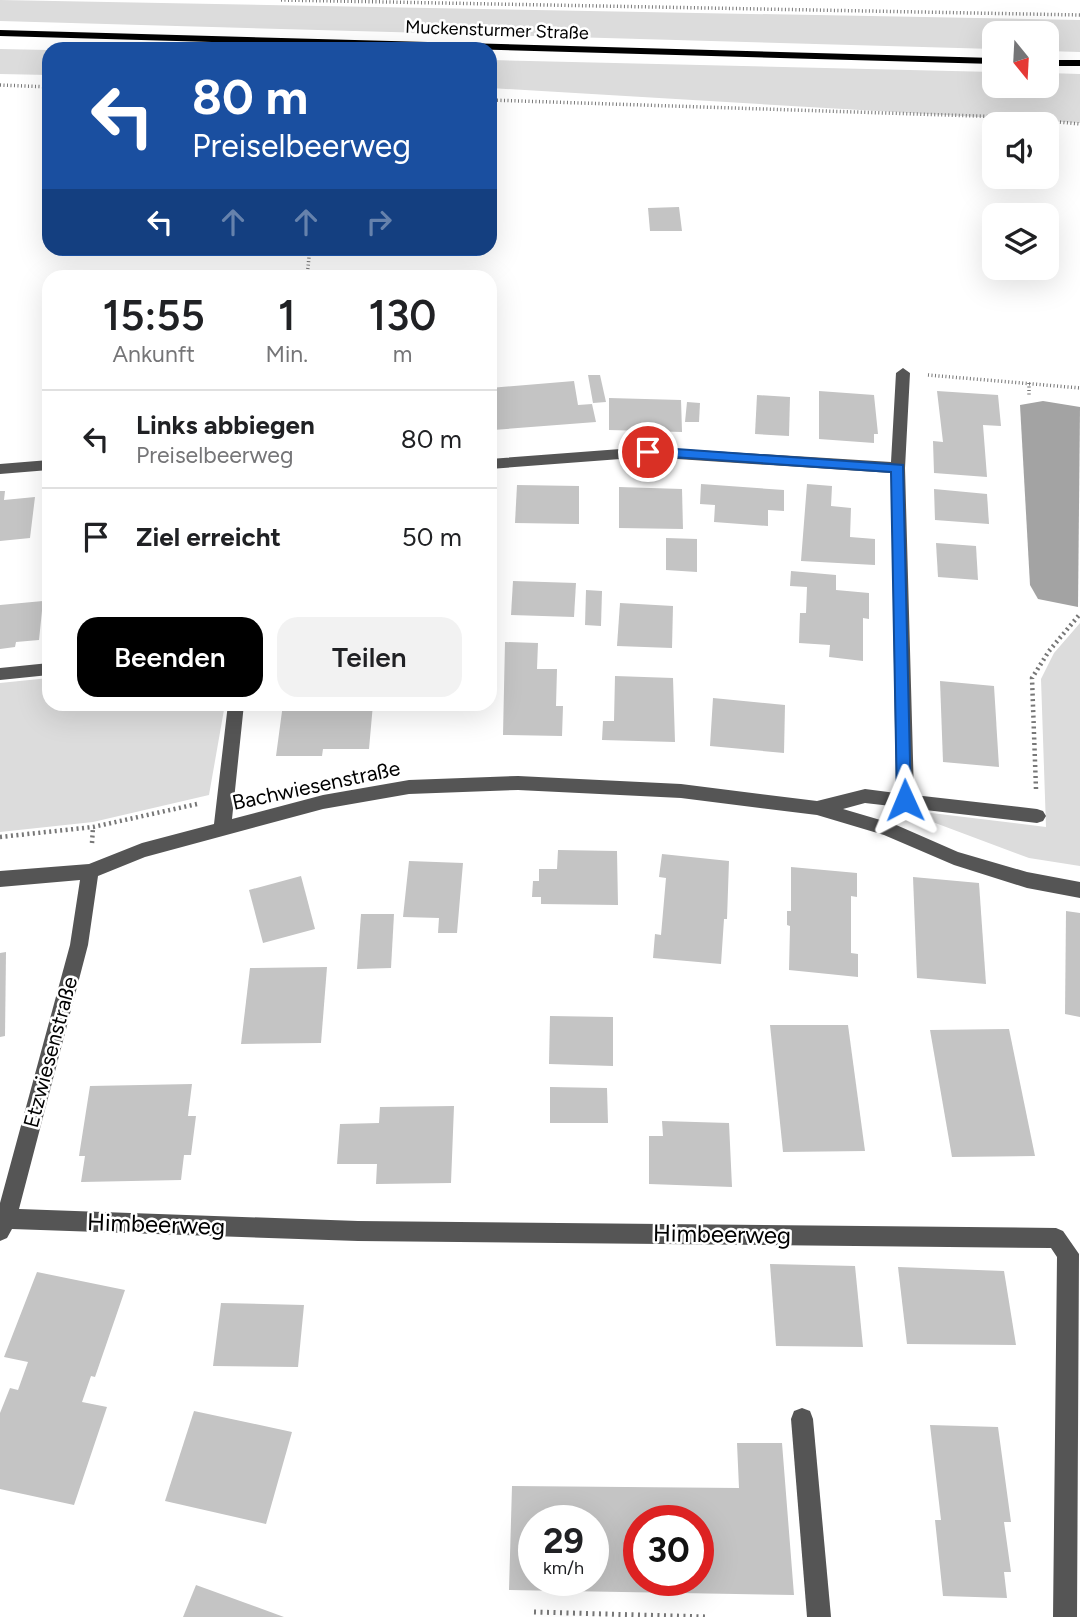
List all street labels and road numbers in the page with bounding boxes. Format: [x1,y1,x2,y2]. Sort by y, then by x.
street label: Muckensturmer Straße [405,16,589,44]
street label: Bachwiesenstraße [230,755,402,815]
street label: Etzwiesenstraße [18,974,82,1130]
street label: Himbeerweg [86,1207,226,1241]
street label: Himbeerweg [653,1218,791,1250]

